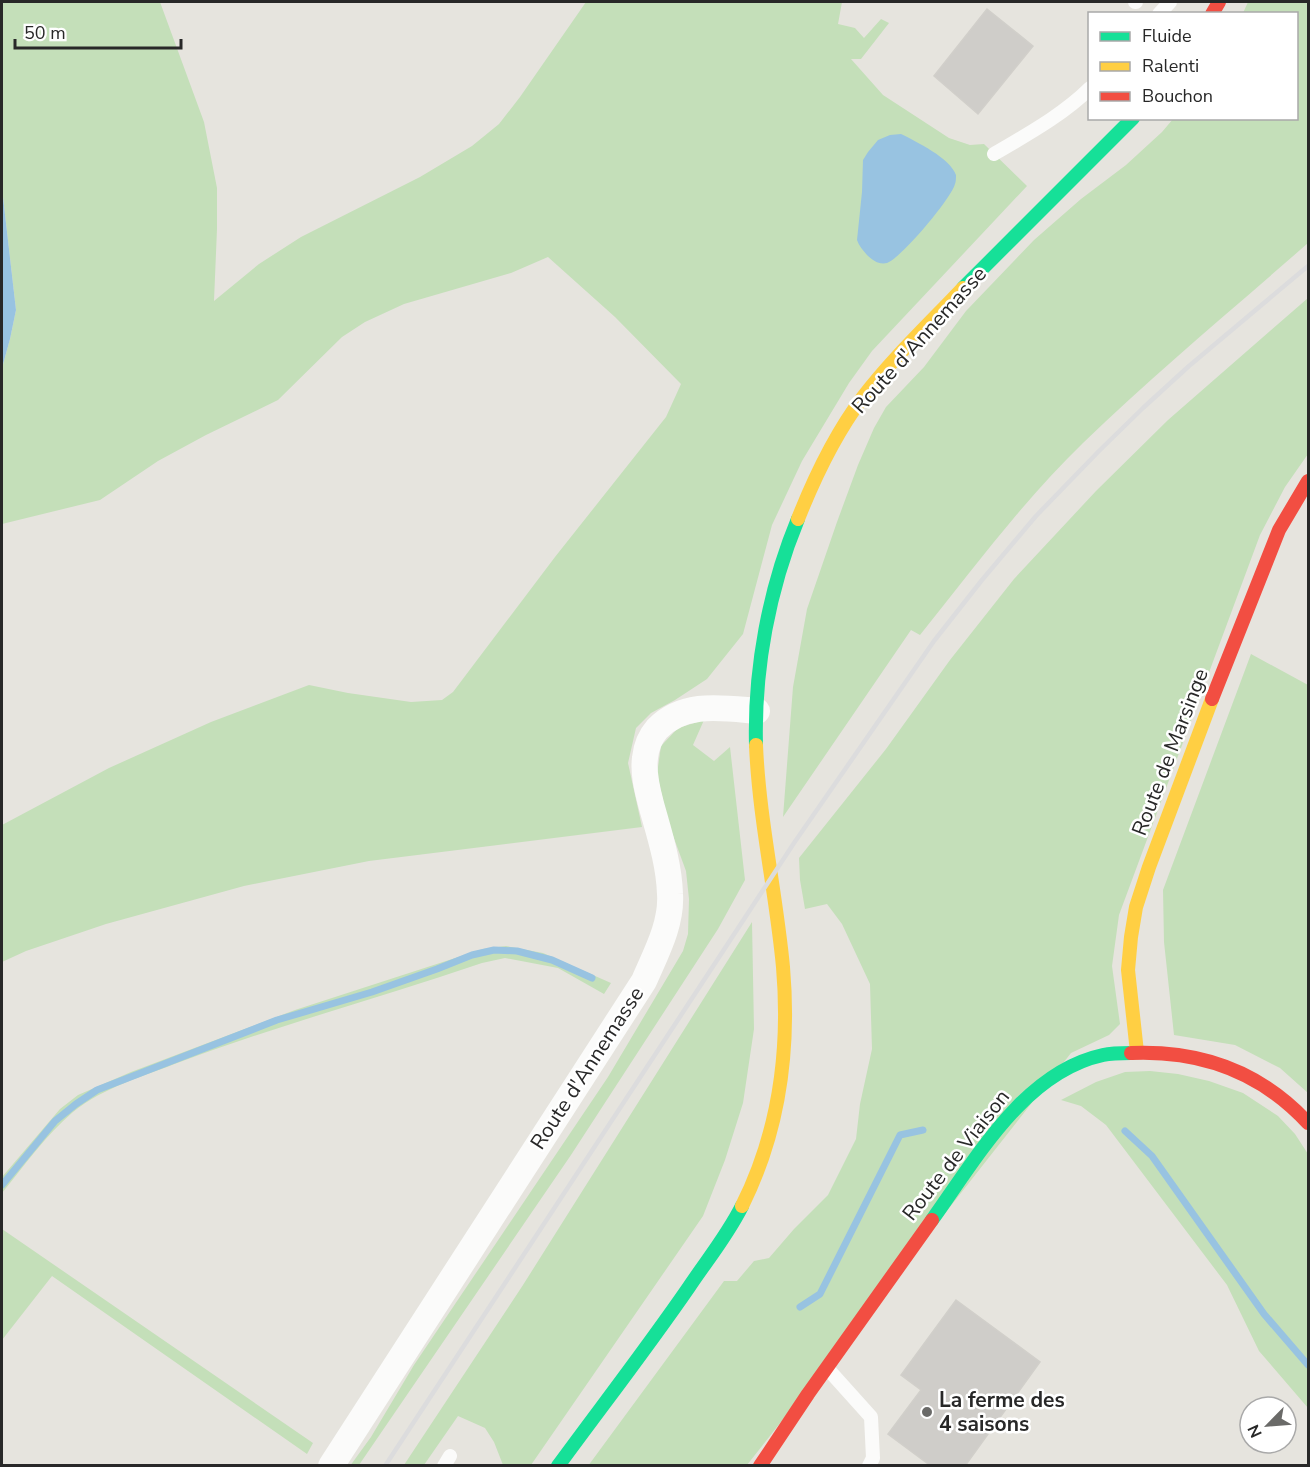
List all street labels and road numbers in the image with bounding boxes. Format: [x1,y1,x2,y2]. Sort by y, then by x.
street label: Route d'Annemasse [845,260,993,420]
street label: Route de Marsinge [1125,664,1215,840]
street label: Route d'Annemasse [524,981,650,1155]
street label: Route de Viaison [896,1084,1016,1226]

